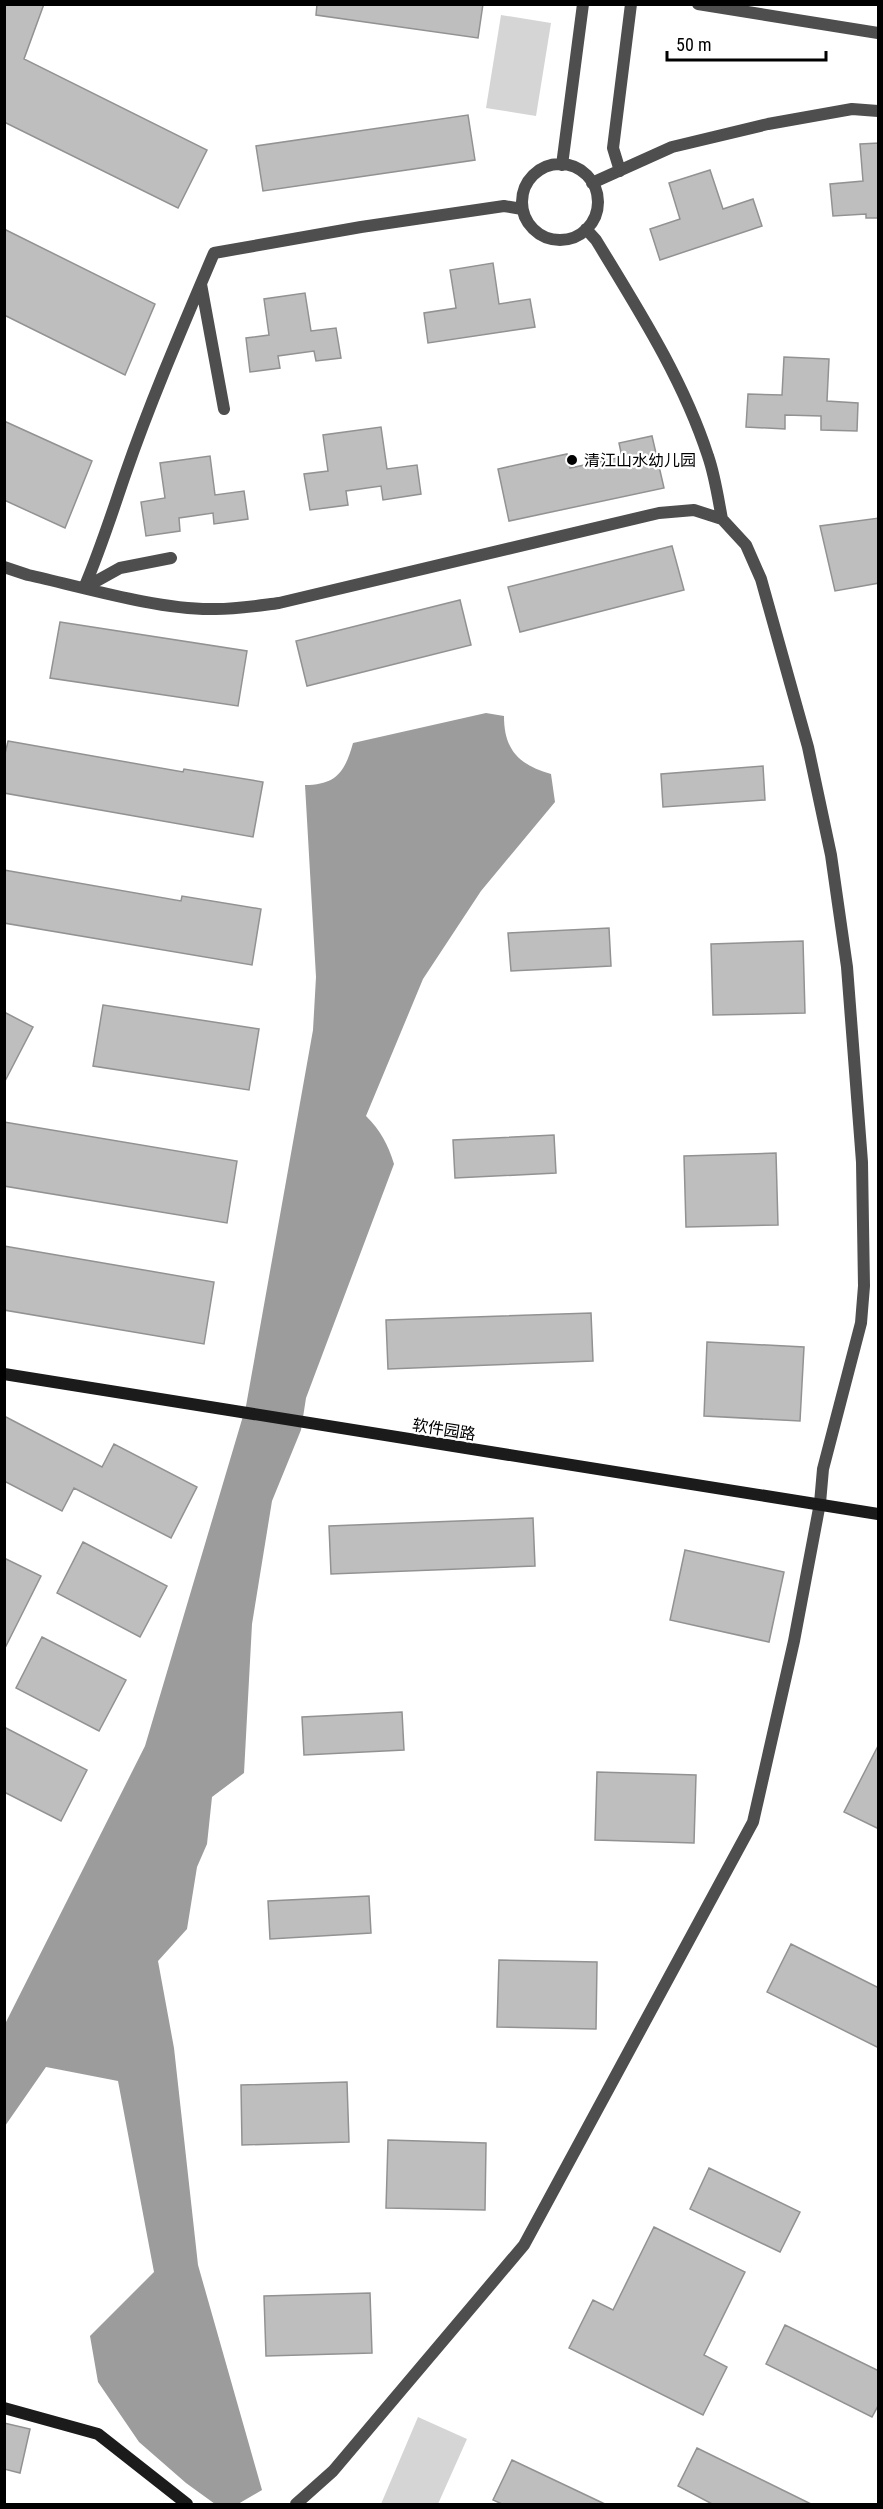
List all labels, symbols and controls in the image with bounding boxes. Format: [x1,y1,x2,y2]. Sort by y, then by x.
scale bar [667,24,826,62]
text: 50 m [676,34,711,55]
place label: 清江山水幼儿园 [584,451,696,470]
marker: 清江山水幼儿园 [565,453,579,467]
street label: 软件园路 [411,1415,477,1444]

